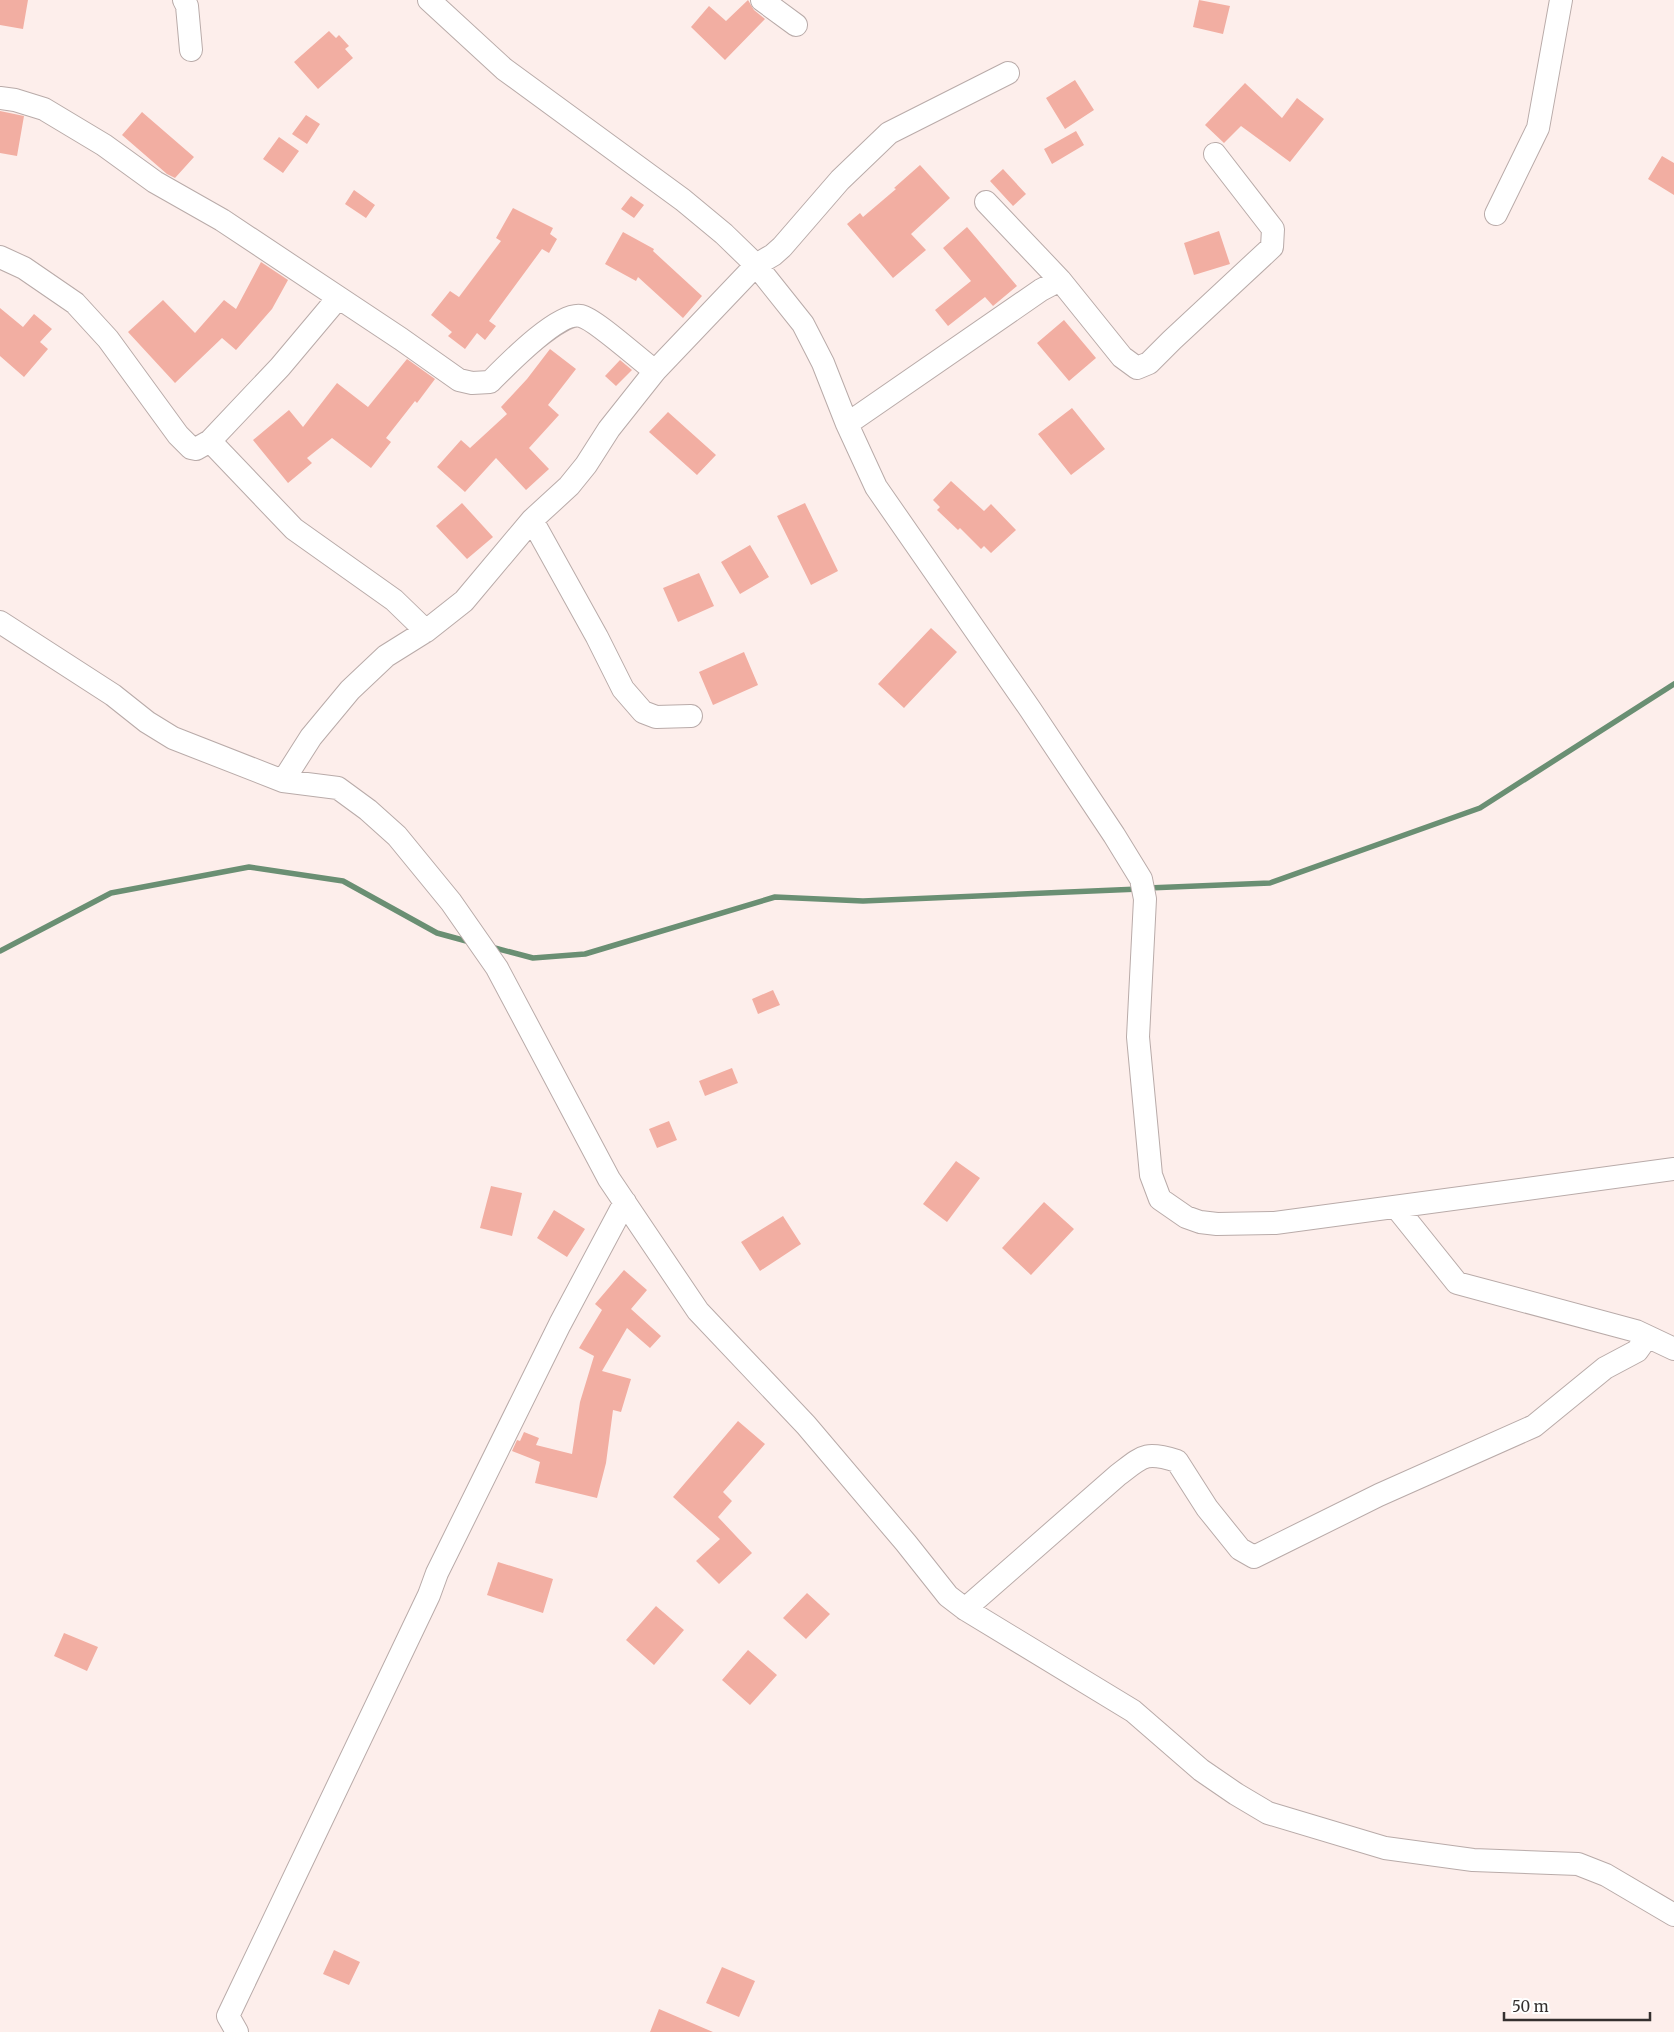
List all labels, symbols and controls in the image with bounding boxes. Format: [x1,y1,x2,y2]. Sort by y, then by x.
scale bar [1504,1990,1650,2022]
text: 50 m [1512,1997,1549,2016]

